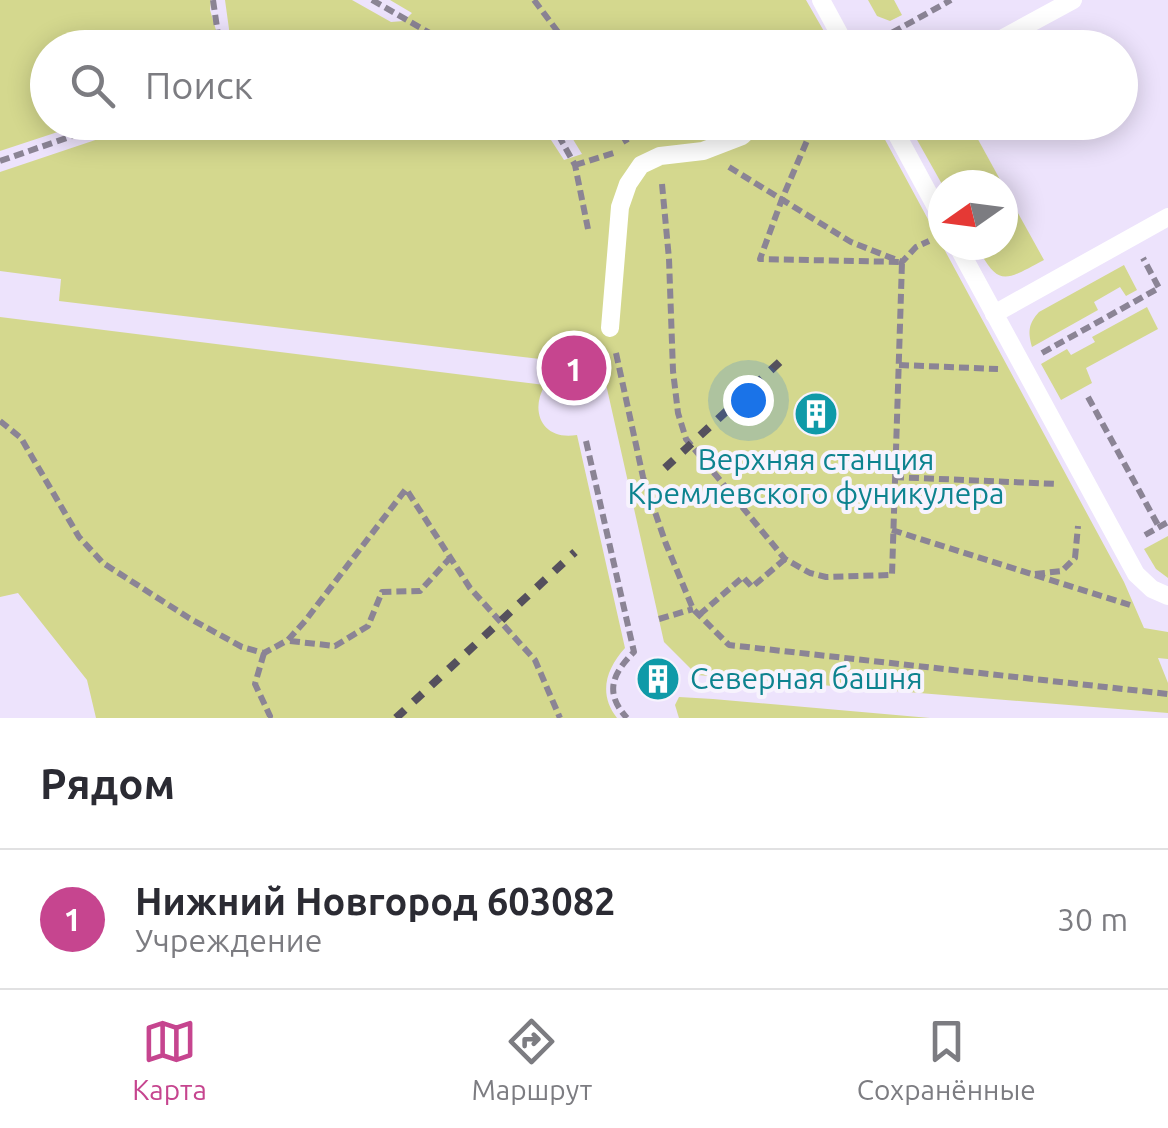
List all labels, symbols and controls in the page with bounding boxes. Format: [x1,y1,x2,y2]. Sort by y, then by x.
search box [30,30,1138,140]
icon: search [65,58,120,113]
text: Поиск [145,64,253,106]
north arrow [928,170,1018,260]
pin: 1 [542,330,606,406]
your location [723,375,774,426]
building icon: Верхняя станция Кремлевского фуникулера [793,391,839,437]
place label: Верхняя станция Кремлевского фуникулера [628,442,1004,510]
building icon: Северная башня [635,656,681,702]
place label: Северная башня [690,661,923,695]
text: Рядом [40,760,175,807]
text: Нижний Новгород 603082 [135,880,616,922]
text: 1 [63,901,82,937]
text: 30 m [1057,901,1128,937]
text: Учреждение [135,922,322,958]
tab: Карта [132,1014,207,1105]
tab: Маршрут [471,1014,592,1105]
tab: Сохранённые [857,1014,1036,1105]

